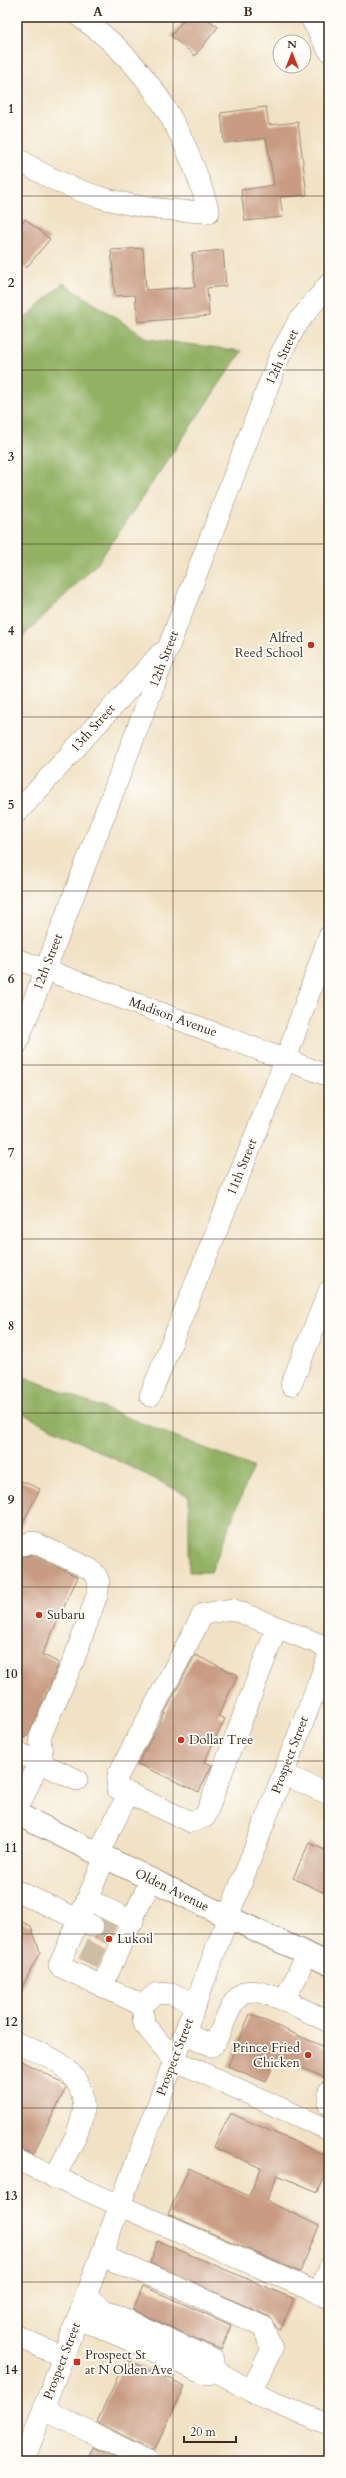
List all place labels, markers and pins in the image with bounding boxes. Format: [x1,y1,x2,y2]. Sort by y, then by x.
place label: Alfred Reed School [235,629,304,662]
marker: Alfred Reed School [306,640,316,650]
place label: Subaru [47,1606,85,1624]
marker: Subaru [34,1610,44,1620]
place label: Dollar Tree [189,1731,253,1749]
marker: Dollar Tree [176,1735,186,1745]
place label: Lukoil [117,1930,154,1948]
marker: Lukoil [104,1934,114,1944]
place label: Prince Fried Chicken [233,2039,301,2072]
marker: Prince Fried Chicken [303,2050,313,2060]
place label: Prospect St at N Olden Ave [85,2346,173,2379]
marker: Prospect St at N Olden Ave [72,2357,82,2367]

